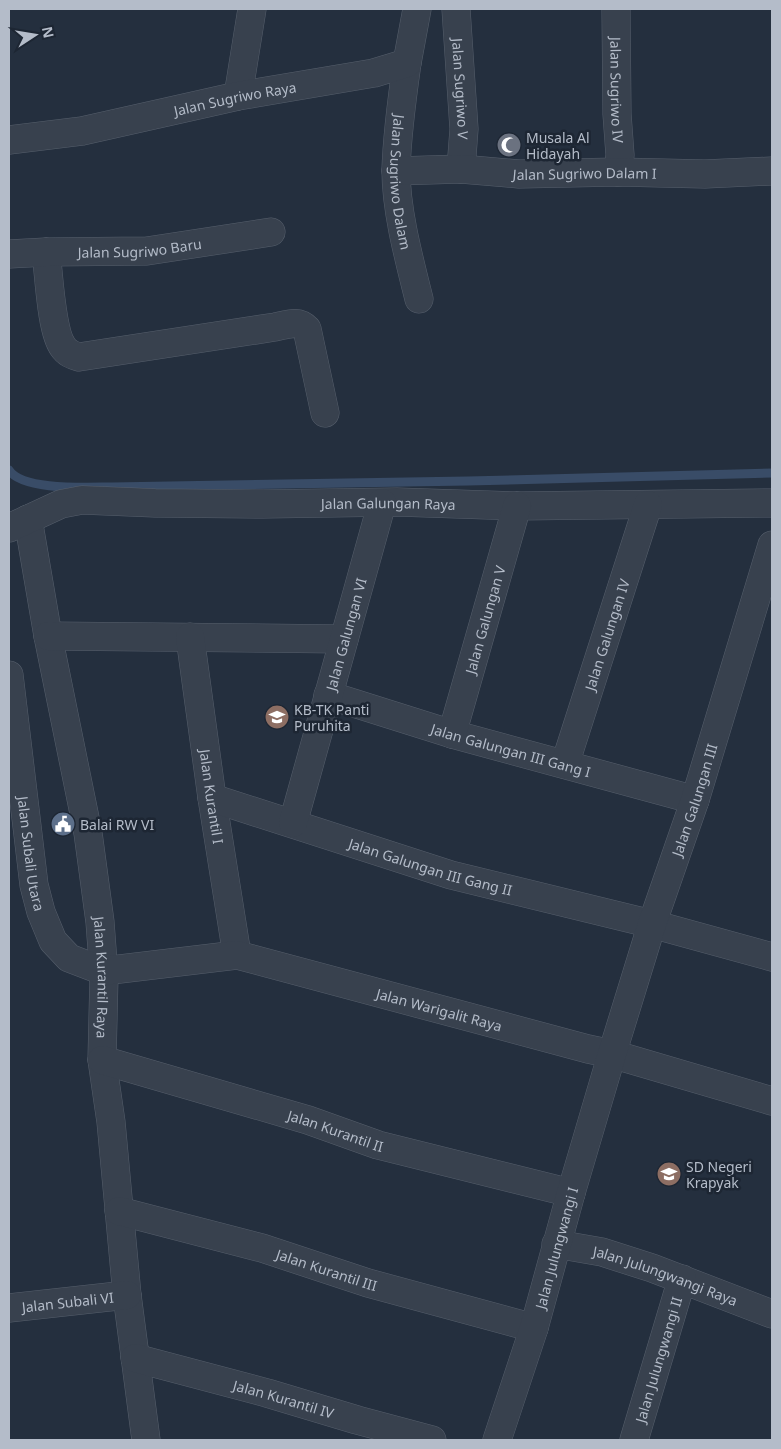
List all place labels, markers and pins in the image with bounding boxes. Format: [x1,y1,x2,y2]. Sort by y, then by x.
place label: Musala Al Hidayah [526,128,590,163]
mosque icon: Musala Al Hidayah [496,132,522,158]
place label: KB-TK Panti Puruhita [294,700,369,735]
school or university icon: KB-TK Panti Puruhita [264,704,290,730]
public building icon: Balai RW VI [50,811,76,837]
place label: Balai RW VI [80,815,154,834]
place label: SD Negeri Krapyak [686,1157,752,1192]
school or university icon: SD Negeri Krapyak [656,1161,682,1187]

